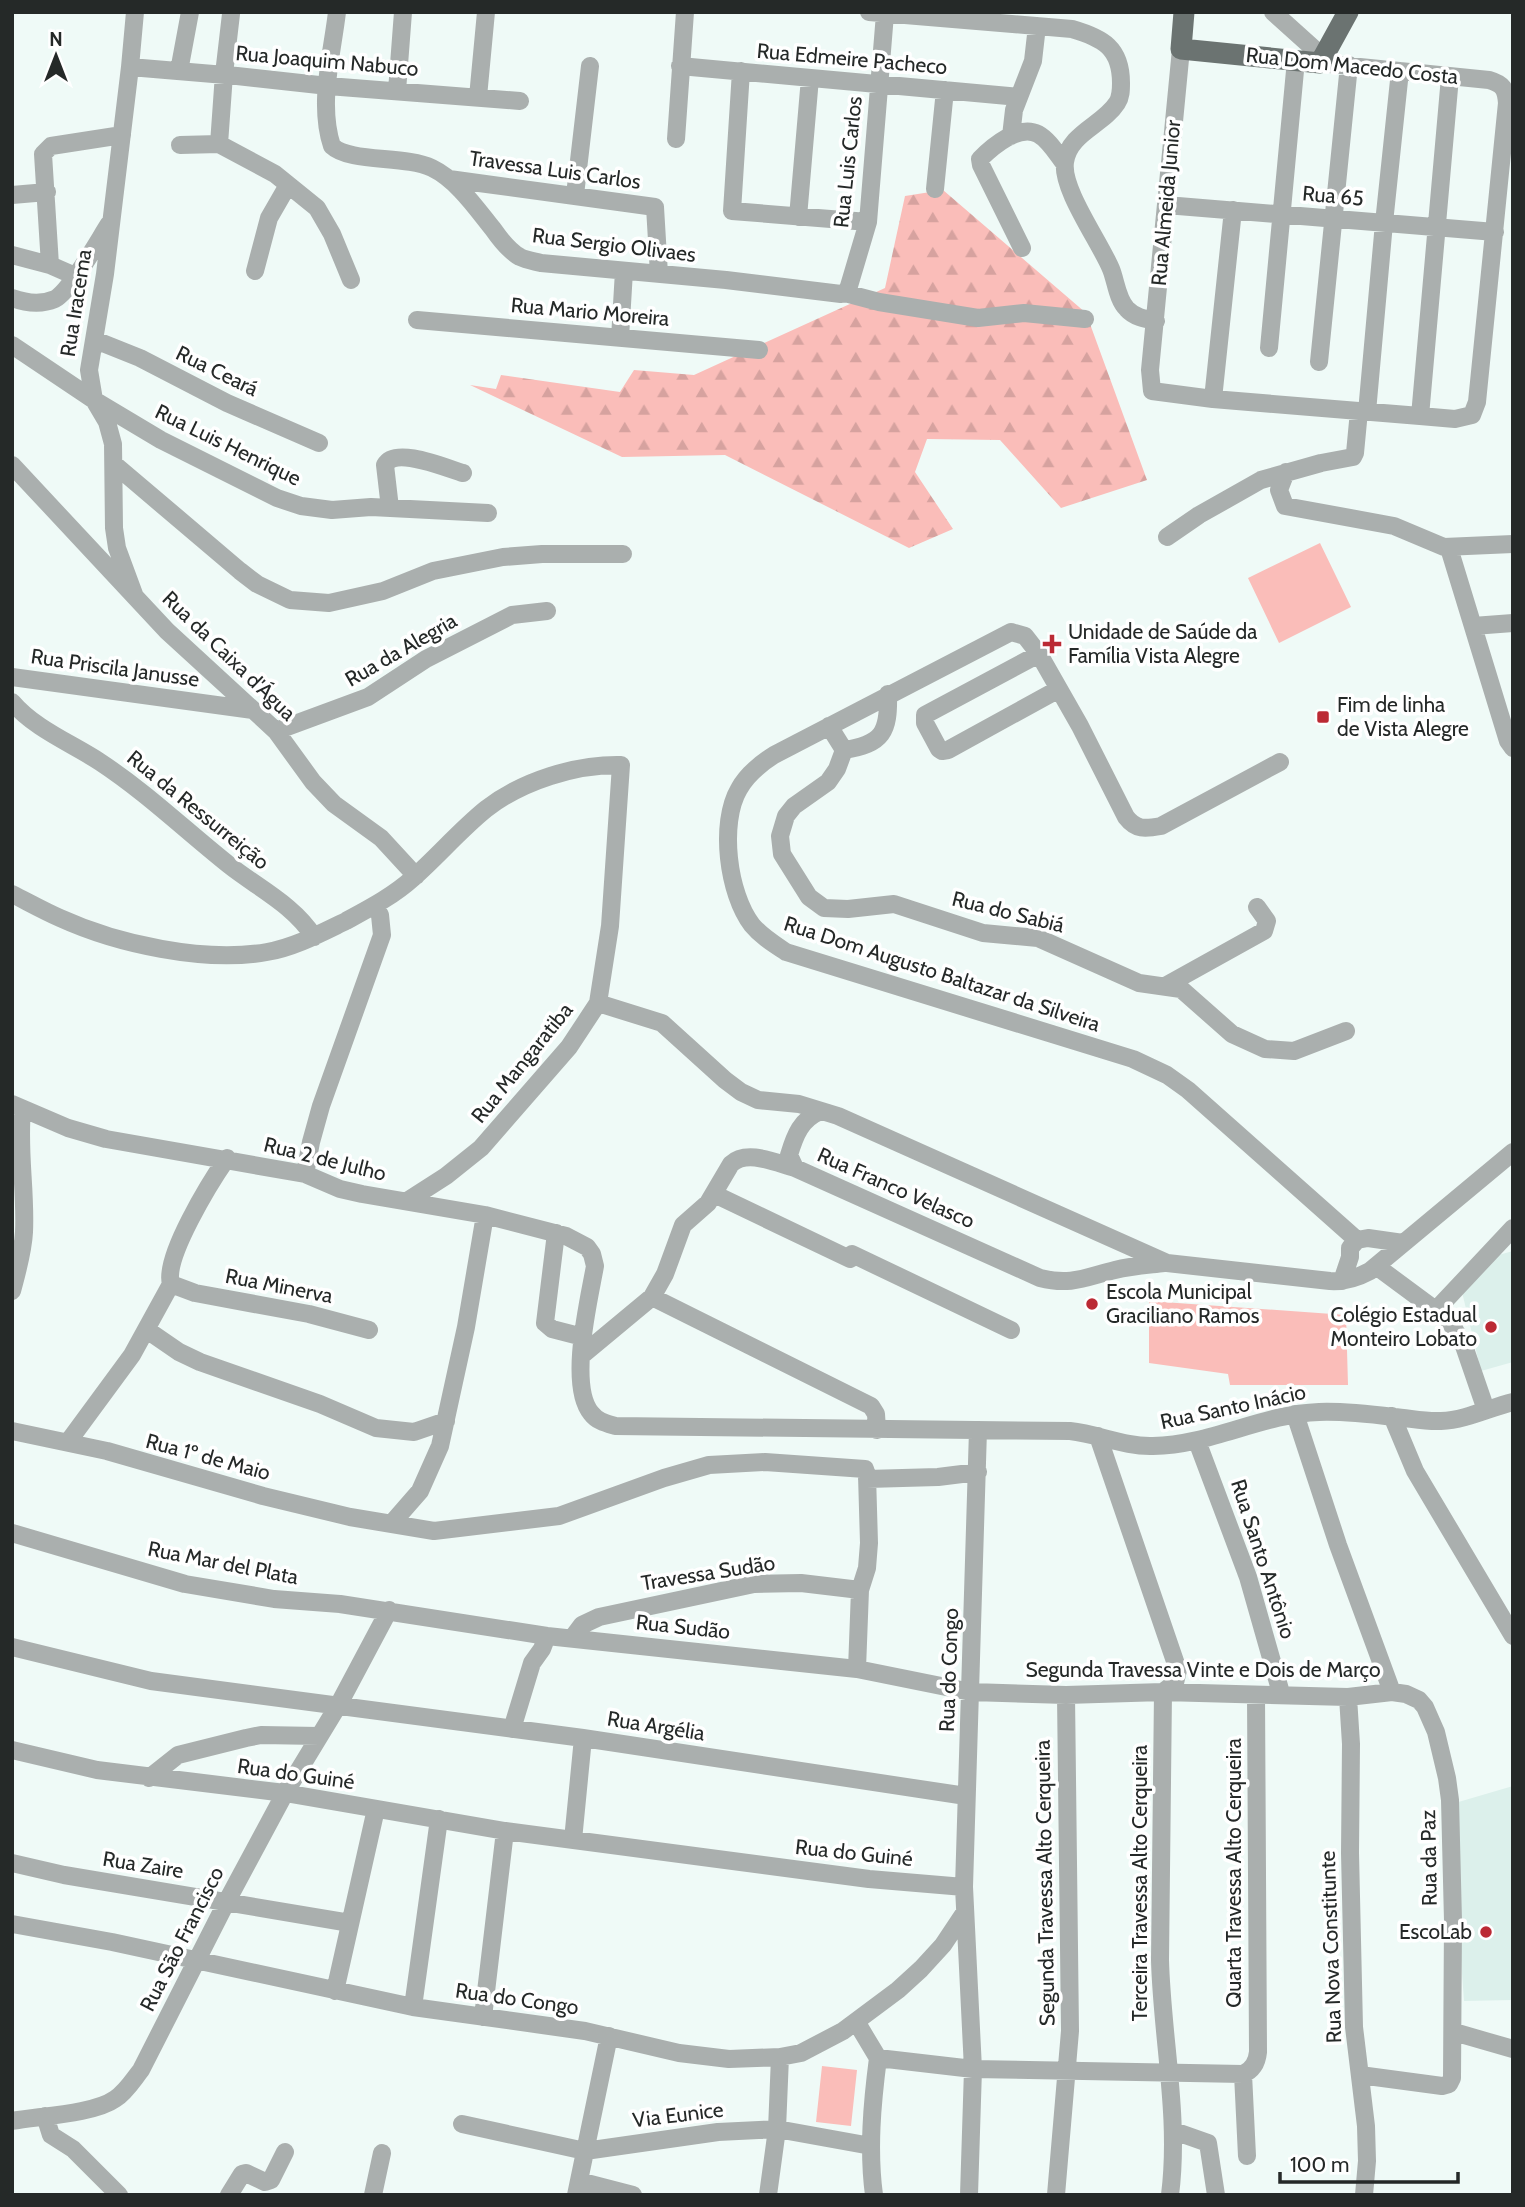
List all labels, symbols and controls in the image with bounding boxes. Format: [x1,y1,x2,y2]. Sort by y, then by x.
north arrow [21,21,91,91]
text: N [49,28,63,51]
street label: Rua Edmeire Pacheco [756,38,948,79]
street label: Rua Joaquim Nabuco [235,40,420,81]
street label: Rua Dom Macedo Costa [1245,42,1459,89]
street label: Rua Luis Carlos [828,95,867,229]
street label: Rua Almeida Junior [1146,119,1185,287]
street label: Travessa Luis Carlos [468,145,643,194]
street label: Rua 65 [1301,180,1365,211]
street label: Rua Sergio Olivaes [531,222,698,267]
street label: Rua Iracema [55,247,96,359]
street label: Rua Mario Moreira [510,292,670,331]
street label: Rua Ceará [172,340,262,401]
street label: Rua Luis Henrique [151,398,305,491]
street label: Rua da Caixa d'Água [158,586,301,726]
street label: Rua da Alegria [341,608,461,692]
place label: Unidade de Saúde da Família Vista Alegre [1068,619,1257,668]
marker: Unidade de Saúde da Família Vista Alegre [1042,634,1062,654]
street label: Rua Priscila Janusse [29,643,201,692]
place label: Fim de linha de Vista Alegre [1337,692,1469,741]
marker: Fim de linha de Vista Alegre [1315,709,1331,725]
street label: Rua da Ressurreição [122,745,274,875]
street label: Rua do Sabiá [949,886,1067,938]
street label: Rua Dom Augusto Baltazar da Silveira [781,911,1103,1037]
street label: Rua Mangaratiba [466,998,578,1128]
street label: Rua 2 de Julho [261,1131,389,1186]
street label: Rua Franco Velasco [814,1142,979,1233]
street label: Rua Minerva [223,1263,335,1308]
place label: Escola Municipal Graciliano Ramos [1106,1279,1260,1328]
marker: Escola Municipal Graciliano Ramos [1084,1296,1100,1312]
place label: Colégio Estadual Monteiro Lobato [1330,1302,1477,1351]
marker: Colégio Estadual Monteiro Lobato [1483,1319,1499,1335]
street label: Rua Santo Inácio [1158,1379,1308,1434]
street label: Rua 1º de Maio [143,1428,273,1485]
street label: Rua Santo Antônio [1226,1476,1301,1642]
street label: Rua Mar del Plata [146,1536,300,1589]
street label: Travessa Sudão [639,1550,777,1595]
street label: Rua do Congo [934,1608,963,1732]
street label: Rua Sudão [635,1609,731,1644]
street label: Segunda Travessa Vinte e Dois de Março [1025,1657,1381,1682]
street label: Rua Argélia [606,1705,707,1746]
street label: Quarta Travessa Alto Cerqueira [1221,1738,1246,2008]
street label: Segunda Travessa Alto Cerqueira [1030,1740,1059,2026]
street label: Terceira Travessa Alto Cerqueira [1127,1745,1152,2021]
street label: Rua do Guiné [236,1753,357,1794]
street label: Rua da Paz [1415,1810,1442,1906]
street label: Rua do Guiné [794,1834,914,1871]
street label: Rua Zaire [101,1846,185,1883]
street label: Rua Nova Constitunte [1315,1850,1346,2044]
street label: Rua São Francisco [134,1862,229,2015]
place label: EscoLab [1399,1919,1472,1944]
marker: EscoLab [1478,1924,1494,1940]
street label: Rua do Congo [454,1977,580,2020]
street label: Via Eunice [631,2096,725,2132]
scale bar [1280,2140,1458,2184]
text: 100 m [1290,2152,1349,2177]

